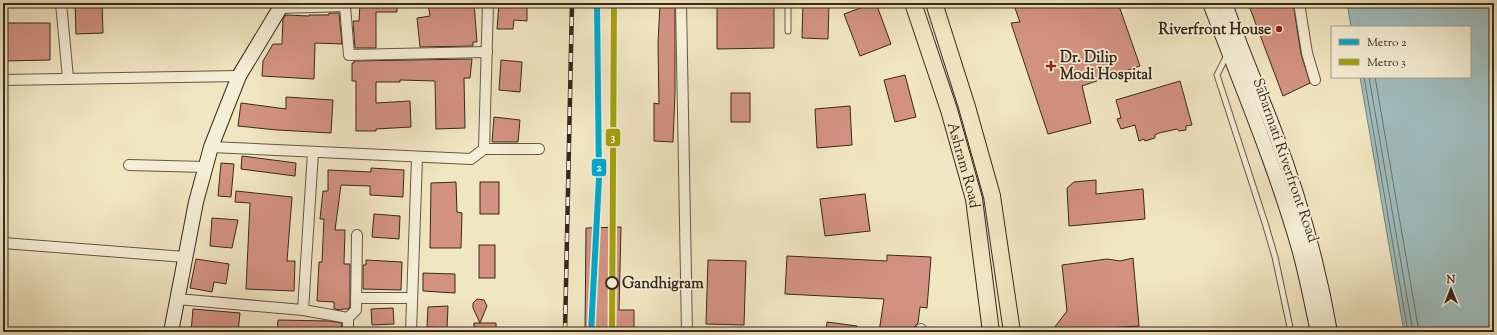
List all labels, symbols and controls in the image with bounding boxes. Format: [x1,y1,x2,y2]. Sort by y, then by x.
place label: Riverfront House [1158,20,1271,41]
marker: Riverfront House [1274,24,1284,34]
legend [1331,26,1471,78]
text: Metro 2 [1367,34,1407,52]
place label: Dr. Dilip Modi Hospital [1060,48,1153,86]
text: Metro 3 [1367,54,1406,72]
marker: Dr. Dilip Modi Hospital [1045,60,1057,72]
street label: Sabarmati Riverfront Road [1247,75,1323,246]
street label: Ashram Road [941,120,984,210]
line badge: 3 [605,128,621,147]
text: 3 [611,130,616,146]
line badge: 2 [591,158,607,177]
text: 2 [596,160,602,176]
north arrow [1431,269,1471,309]
text: N [1446,272,1456,288]
place label: Gandhigram [622,274,704,295]
marker: Gandhigram [605,276,619,290]

